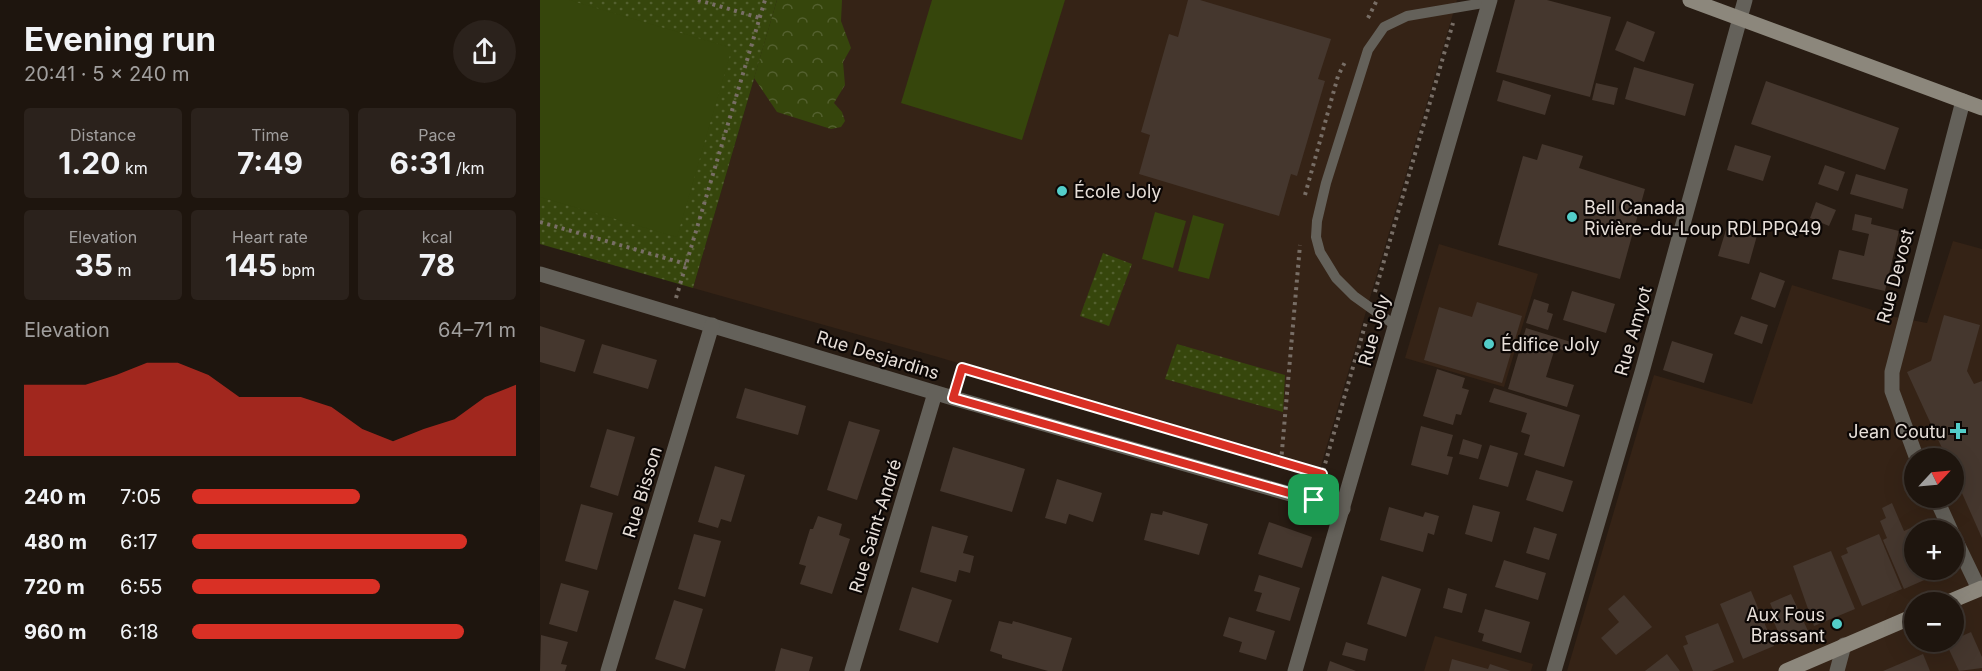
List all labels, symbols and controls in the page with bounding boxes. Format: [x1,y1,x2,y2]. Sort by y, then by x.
text: Evening run [24,19,216,59]
button: share [453,20,516,83]
text: 20:41 · 5 × 240 m [24,62,189,86]
text: Distance [70,125,136,145]
text: Time [251,125,289,145]
text: Pace [418,125,456,145]
text: 1.20 [58,145,120,181]
text: 7:49 [237,145,303,181]
text: 6:31 [390,145,451,181]
text: km [120,158,148,178]
text: /km [451,158,484,178]
place label: École Joly [1074,180,1161,202]
marker: École Joly [1055,184,1069,198]
place label: Bell Canada Rivière-du-Loup RDLPPQ49 [1584,197,1821,239]
marker: Bell Canada Rivière-du-Loup RDLPPQ49 [1565,210,1579,224]
street label: Rue Devost [1872,226,1918,326]
text: Elevation [69,227,137,247]
text: Heart rate [232,227,308,247]
text: kcal [422,227,452,247]
text: 35 [74,247,113,283]
text: 145 [225,247,277,283]
text: 78 [419,247,455,283]
text: m [113,260,132,280]
text: bpm [277,260,315,280]
street label: Rue Amyot [1610,284,1656,378]
street label: Rue Joly [1354,292,1394,368]
text: Elevation [24,318,110,342]
text: 64–71 m [438,318,516,342]
street label: Rue Desjardins [814,326,942,384]
place label: Édifice Joly [1501,333,1600,355]
marker: Édifice Joly [1482,337,1496,351]
place label: Jean Coutu [1848,421,1946,442]
marker: Jean Coutu [1951,424,1965,438]
street label: Rue Bisson [618,444,666,540]
north arrow [1904,448,1964,508]
map controls [1904,448,1964,652]
street label: Rue Saint-André [845,457,905,595]
pin [1288,474,1339,525]
icon: arrive [1297,483,1330,516]
text: 240 m [24,485,86,509]
text: 7:05 [120,485,161,509]
button: + [1904,520,1964,580]
text: 480 m [24,530,87,554]
text: 6:17 [120,530,158,554]
text: 720 m [24,575,85,599]
text: 6:55 [120,575,162,599]
button: − [1904,592,1964,652]
place label: Aux Fous Brassant [1746,604,1825,646]
marker: Aux Fous Brassant [1830,617,1844,631]
text: 960 m [24,620,86,644]
text: 6:18 [120,620,159,644]

